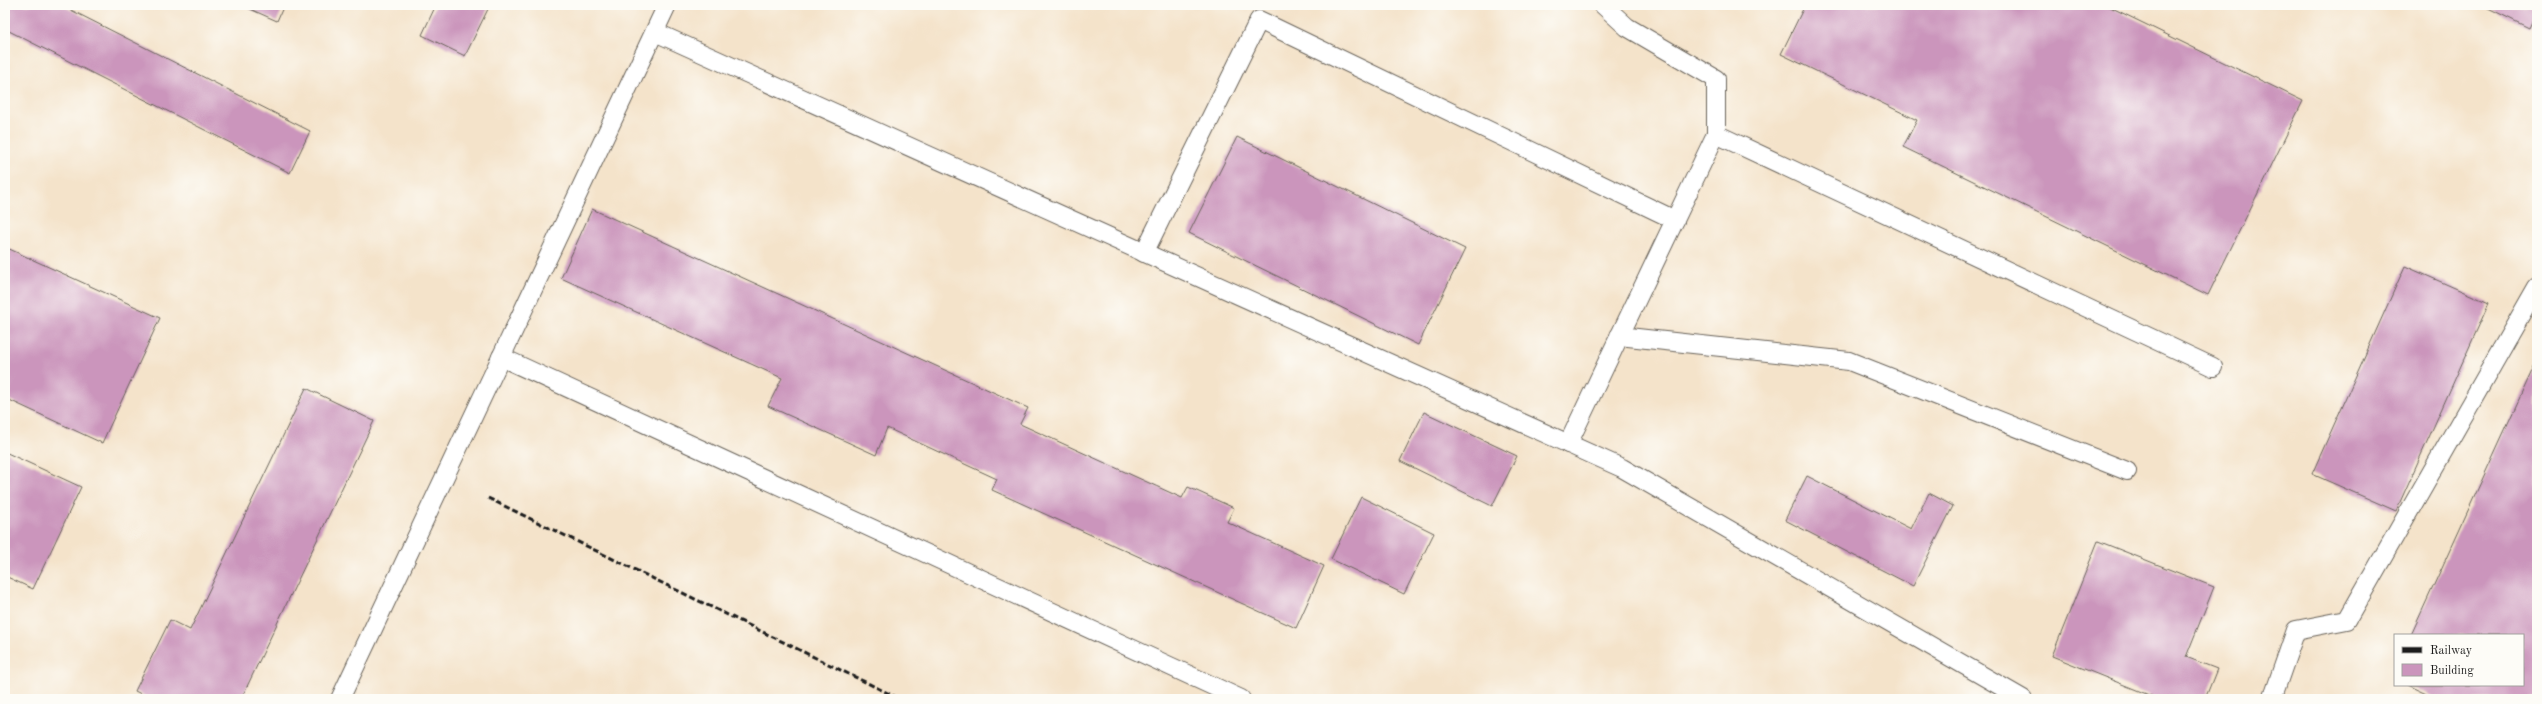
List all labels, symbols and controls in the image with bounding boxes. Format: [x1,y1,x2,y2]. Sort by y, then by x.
legend [2394,634,2524,686]
text: Railway [2430,645,2473,657]
text: Building [2430,665,2474,677]

